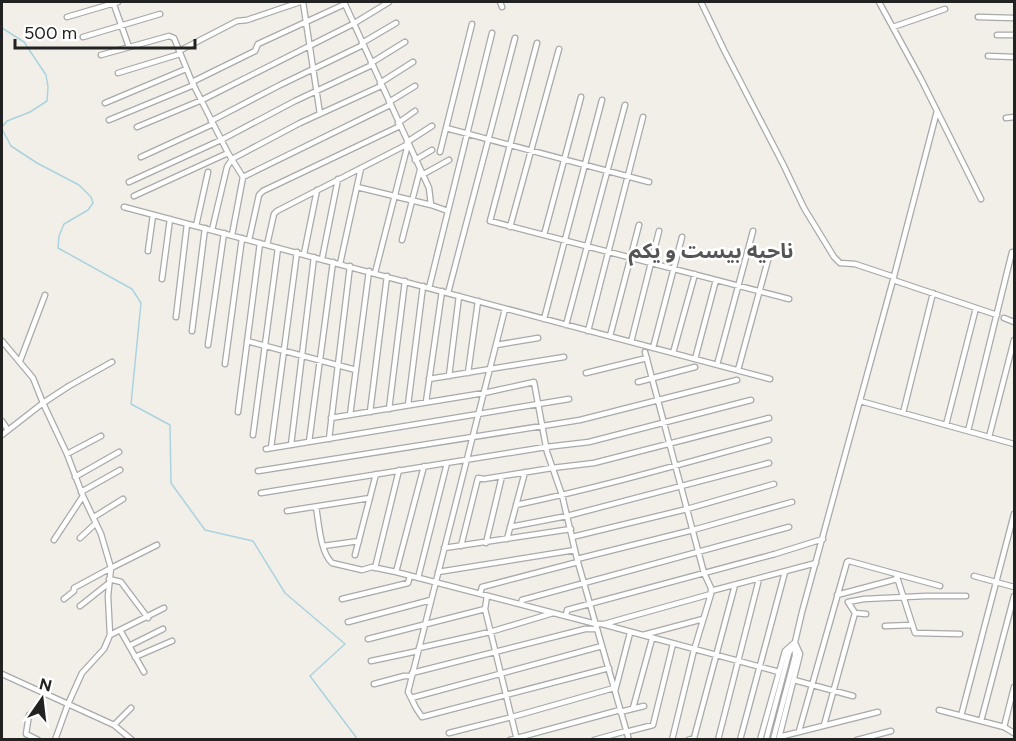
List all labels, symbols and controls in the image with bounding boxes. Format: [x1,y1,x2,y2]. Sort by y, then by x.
scale bar [15,12,195,50]
text: 500 m [24,22,77,44]
district label: ناحیه بیست و یکم [629,238,793,266]
north arrow [12,669,72,729]
text: N [37,674,54,696]

